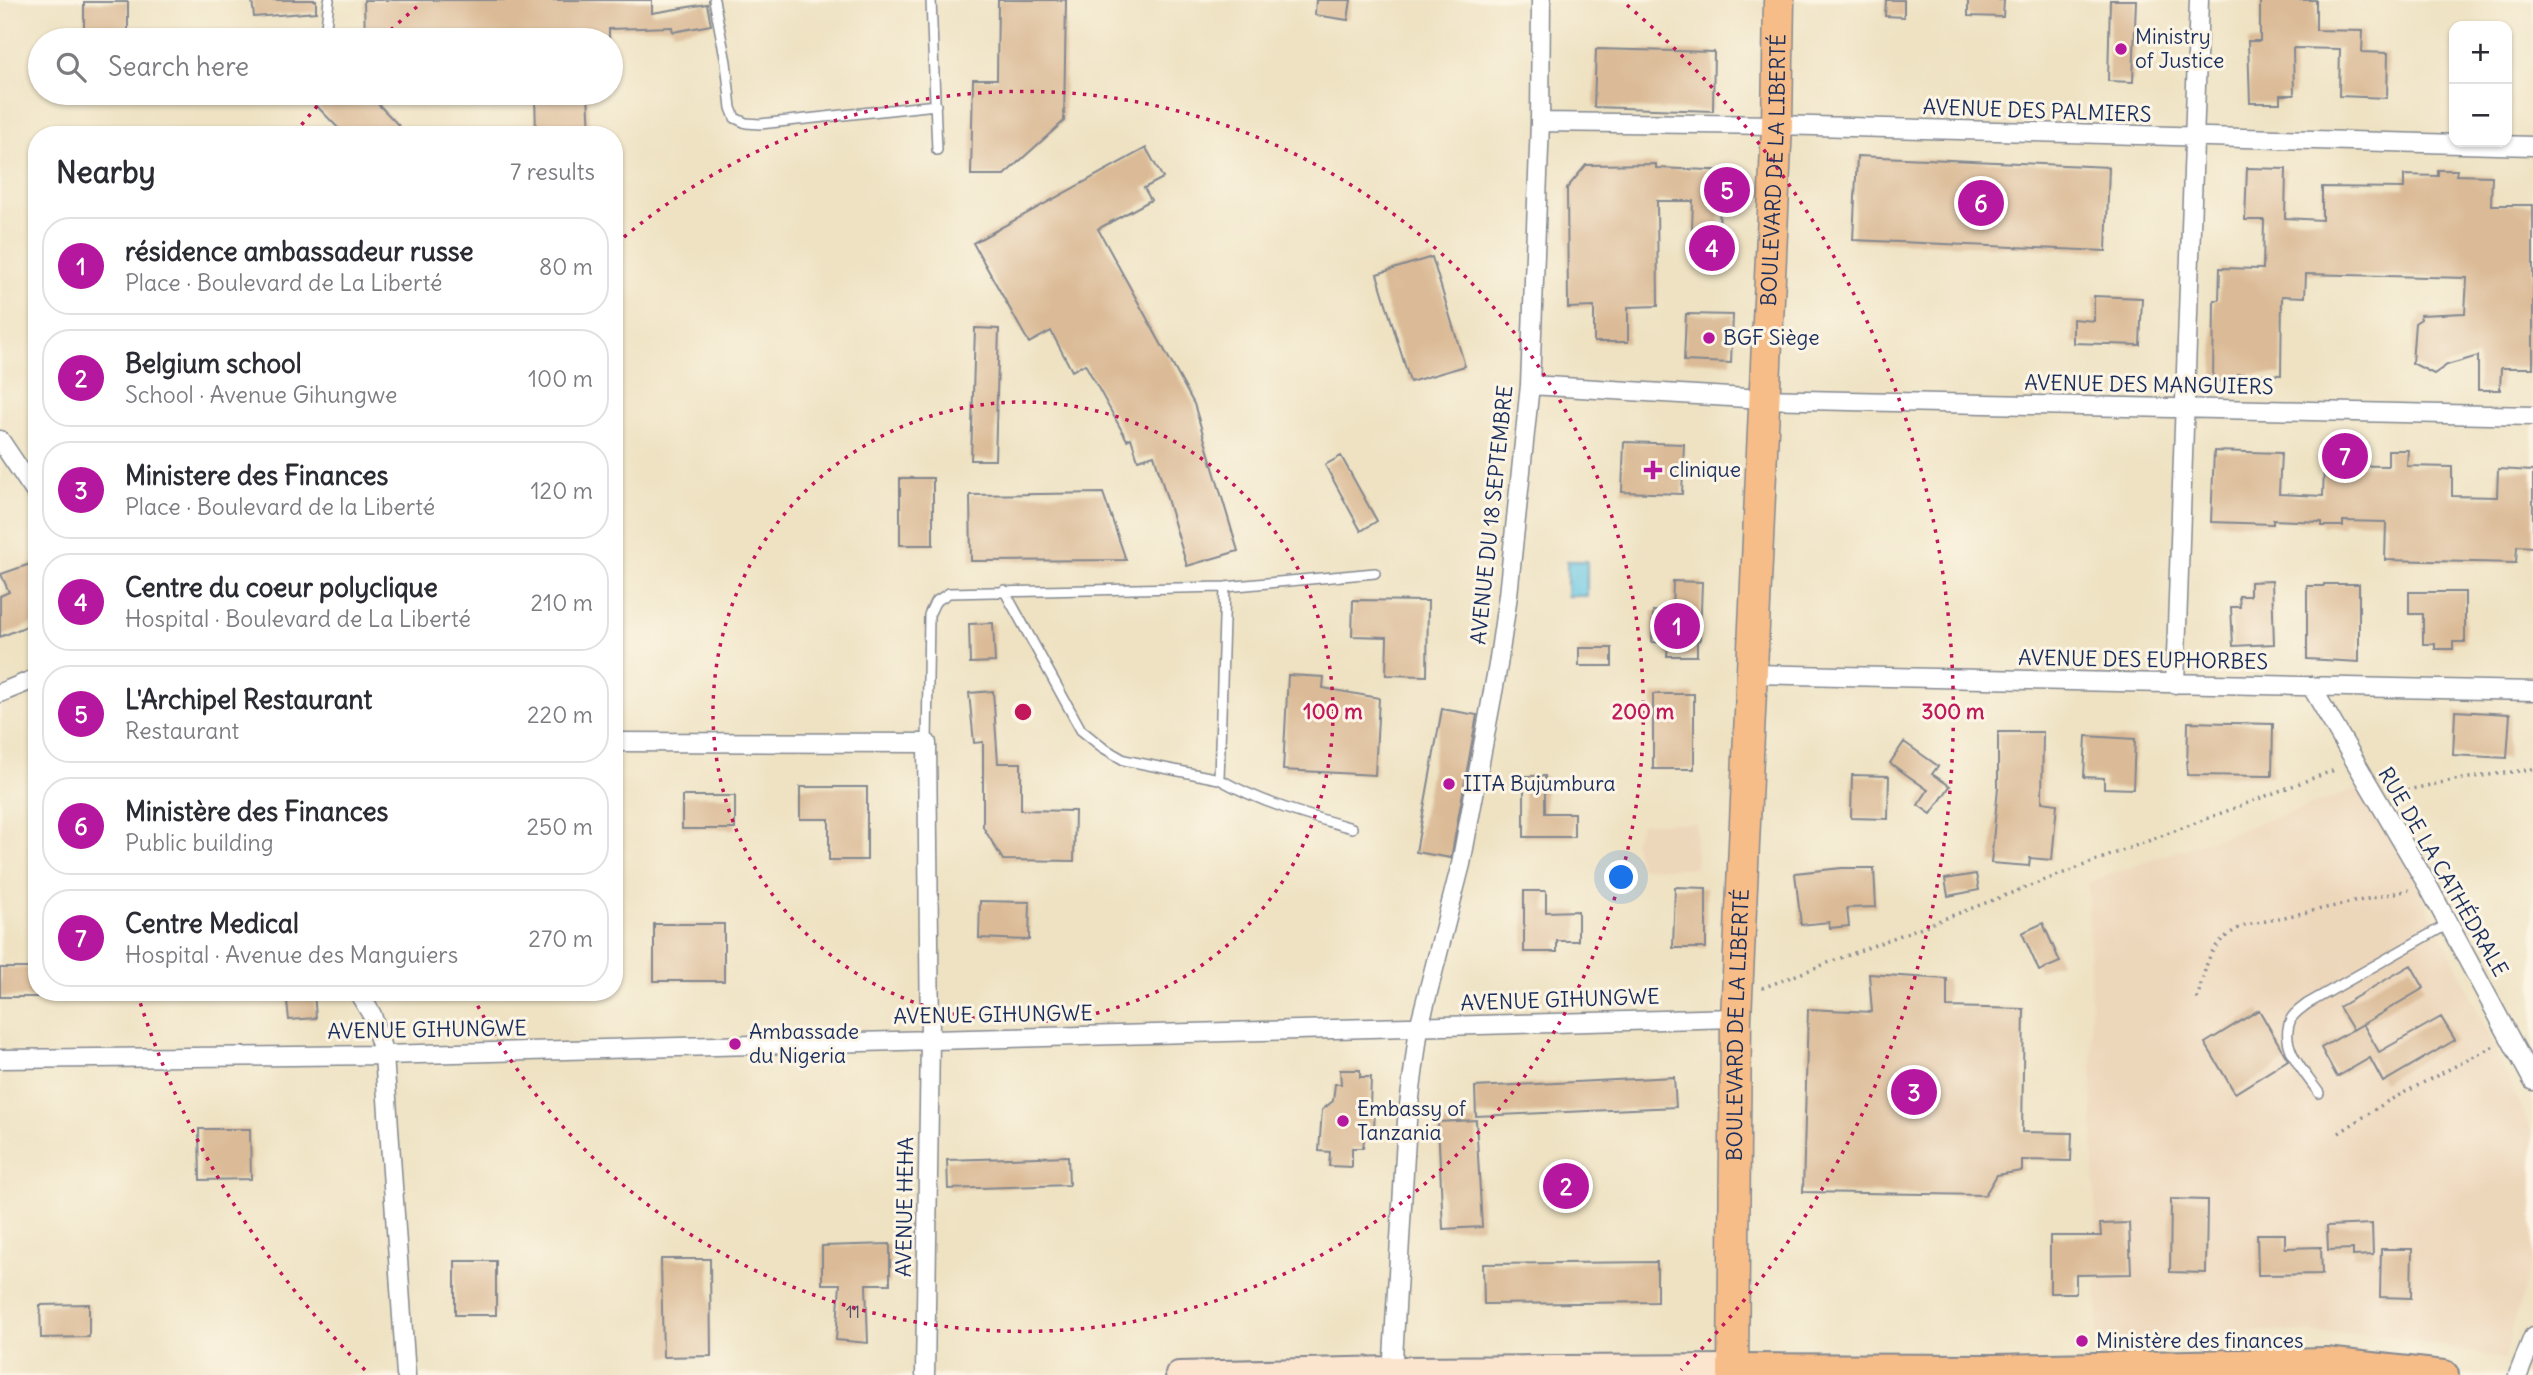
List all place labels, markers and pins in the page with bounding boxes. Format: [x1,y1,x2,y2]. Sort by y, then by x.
place label: Ministry of Justice [2135,23,2224,74]
marker: Ministry of Justice [2113,41,2129,57]
pin: 5 [1704,164,1750,216]
pin: 6 [1958,177,2004,229]
pin: 4 [1689,222,1735,274]
place label: BGF Siège [1723,324,1820,351]
marker: BGF Siège [1701,330,1717,346]
pin: 7 [2322,430,2368,482]
place label: clinique [1669,456,1741,483]
marker: clinique [1643,460,1663,480]
pin: 1 [1654,600,1700,652]
centre of rings [1011,700,1035,724]
place label: IITA Bujumbura [1463,770,1615,797]
marker: IITA Bujumbura [1441,776,1457,792]
place label: Ambassade du Nigeria [749,1018,859,1069]
marker: Ambassade du Nigeria [727,1036,743,1052]
pin: 3 [1891,1066,1937,1118]
place label: Embassy of Tanzania [1357,1095,1467,1146]
marker: Embassy of Tanzania [1335,1113,1351,1129]
pin: 2 [1543,1160,1589,1212]
place label: Ministère des finances [2096,1327,2304,1354]
marker: Ministère des finances [2074,1333,2090,1349]

